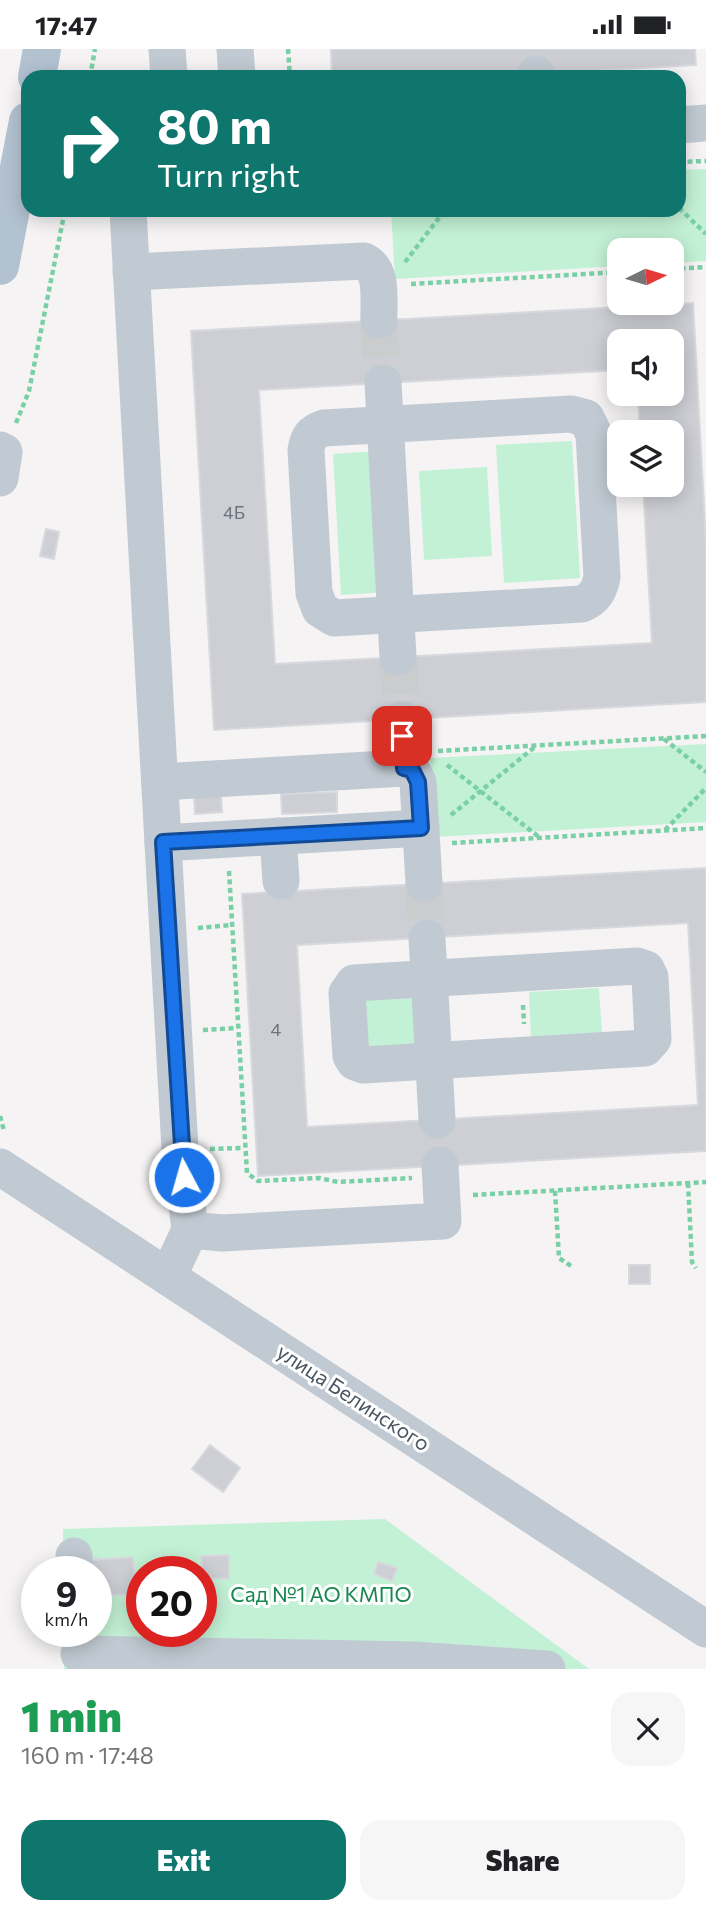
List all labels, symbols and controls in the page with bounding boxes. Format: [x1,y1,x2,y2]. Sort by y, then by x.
text: 17:47 [35,9,98,40]
text: 80 m [157,94,272,154]
icon: right [42,98,133,189]
text: Turn right [157,154,300,194]
north arrow [607,238,684,315]
map controls [607,238,684,497]
button: sound [607,329,684,406]
button: layers [607,420,684,497]
house number: 4Б [223,501,245,523]
pin [372,706,432,766]
icon: arrive [383,717,421,755]
house number: 4 [271,1018,282,1040]
position arrow [147,1140,221,1214]
street label: улица Белинского [273,1338,435,1455]
speed limit sign: 20 [126,1556,217,1647]
text: 9 [56,1571,77,1614]
park label: Сад №1 АО КМПО [230,1581,412,1606]
text: km/h [45,1608,88,1630]
text: 1 min [21,1689,122,1741]
button: close [611,1692,685,1766]
text: 160 m · 17:48 [21,1741,154,1769]
button: Exit [21,1820,346,1900]
button: Share [360,1820,685,1900]

